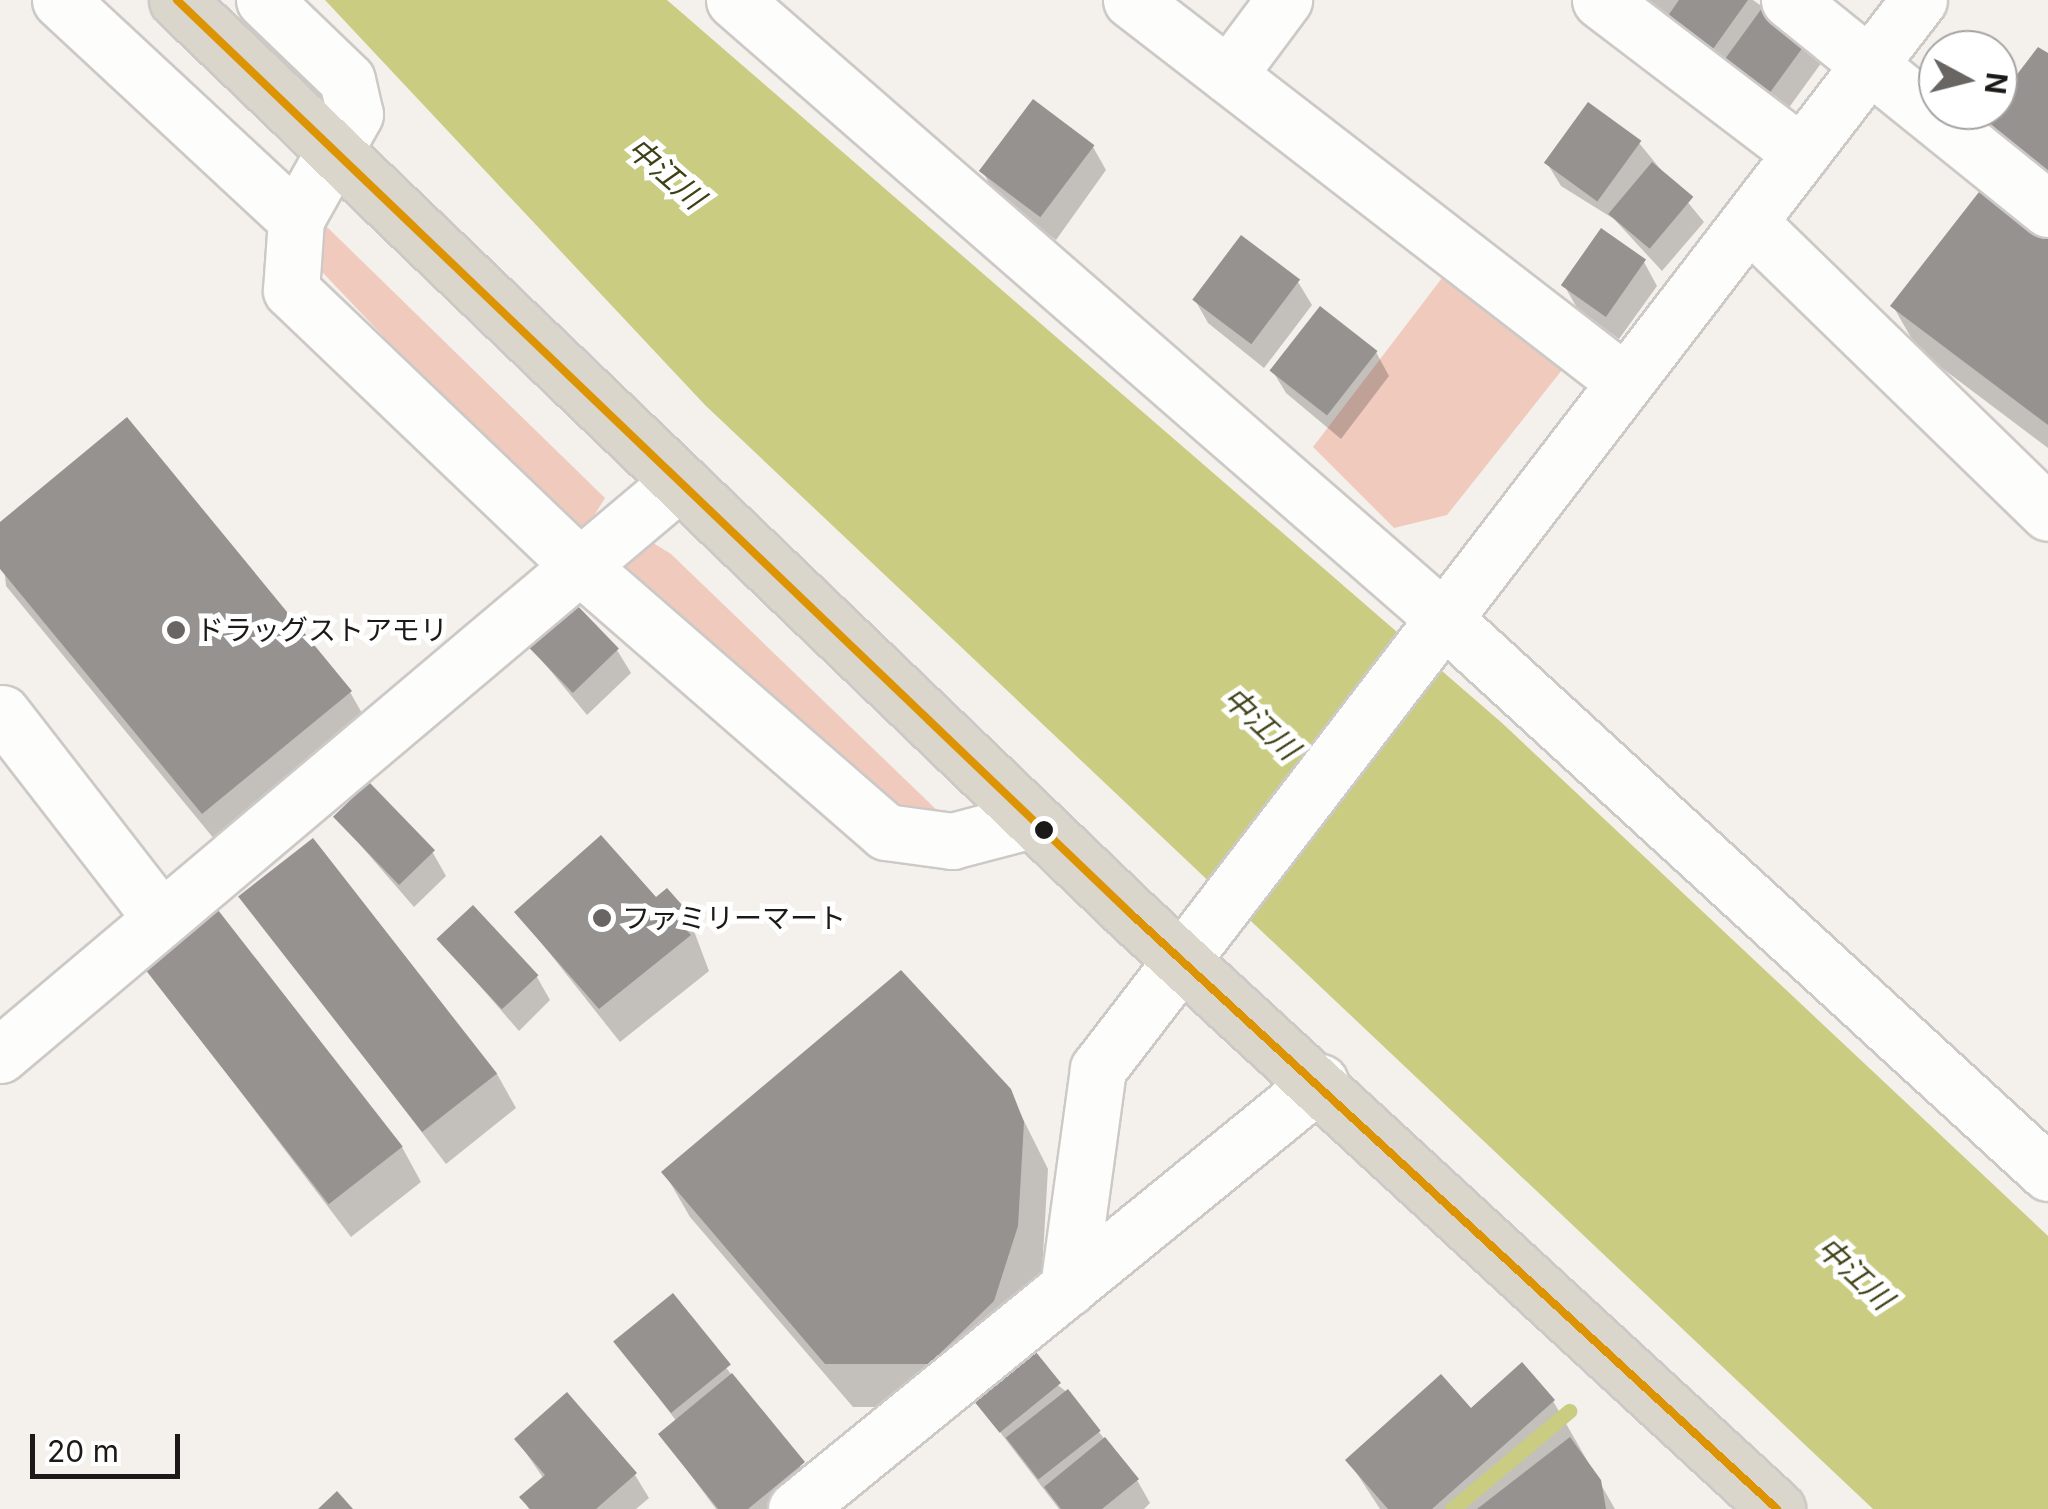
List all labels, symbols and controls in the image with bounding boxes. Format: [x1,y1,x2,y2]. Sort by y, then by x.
north arrow [1918,30,2018,130]
text: N [1978,71,2014,96]
water label: 中江川 [620,130,712,216]
place label: ドラッグストアモリ [196,613,448,647]
marker: ドラッグストアモリ [165,619,187,641]
water label: 中江川 [1216,679,1306,767]
unlabelled marker [1034,820,1054,840]
place label: ファミリーマート [622,901,846,935]
marker: ファミリーマート [591,907,613,929]
water label: 中江川 [1810,1229,1900,1317]
scale bar [35,1414,185,1476]
text: 20 m [47,1433,119,1469]

